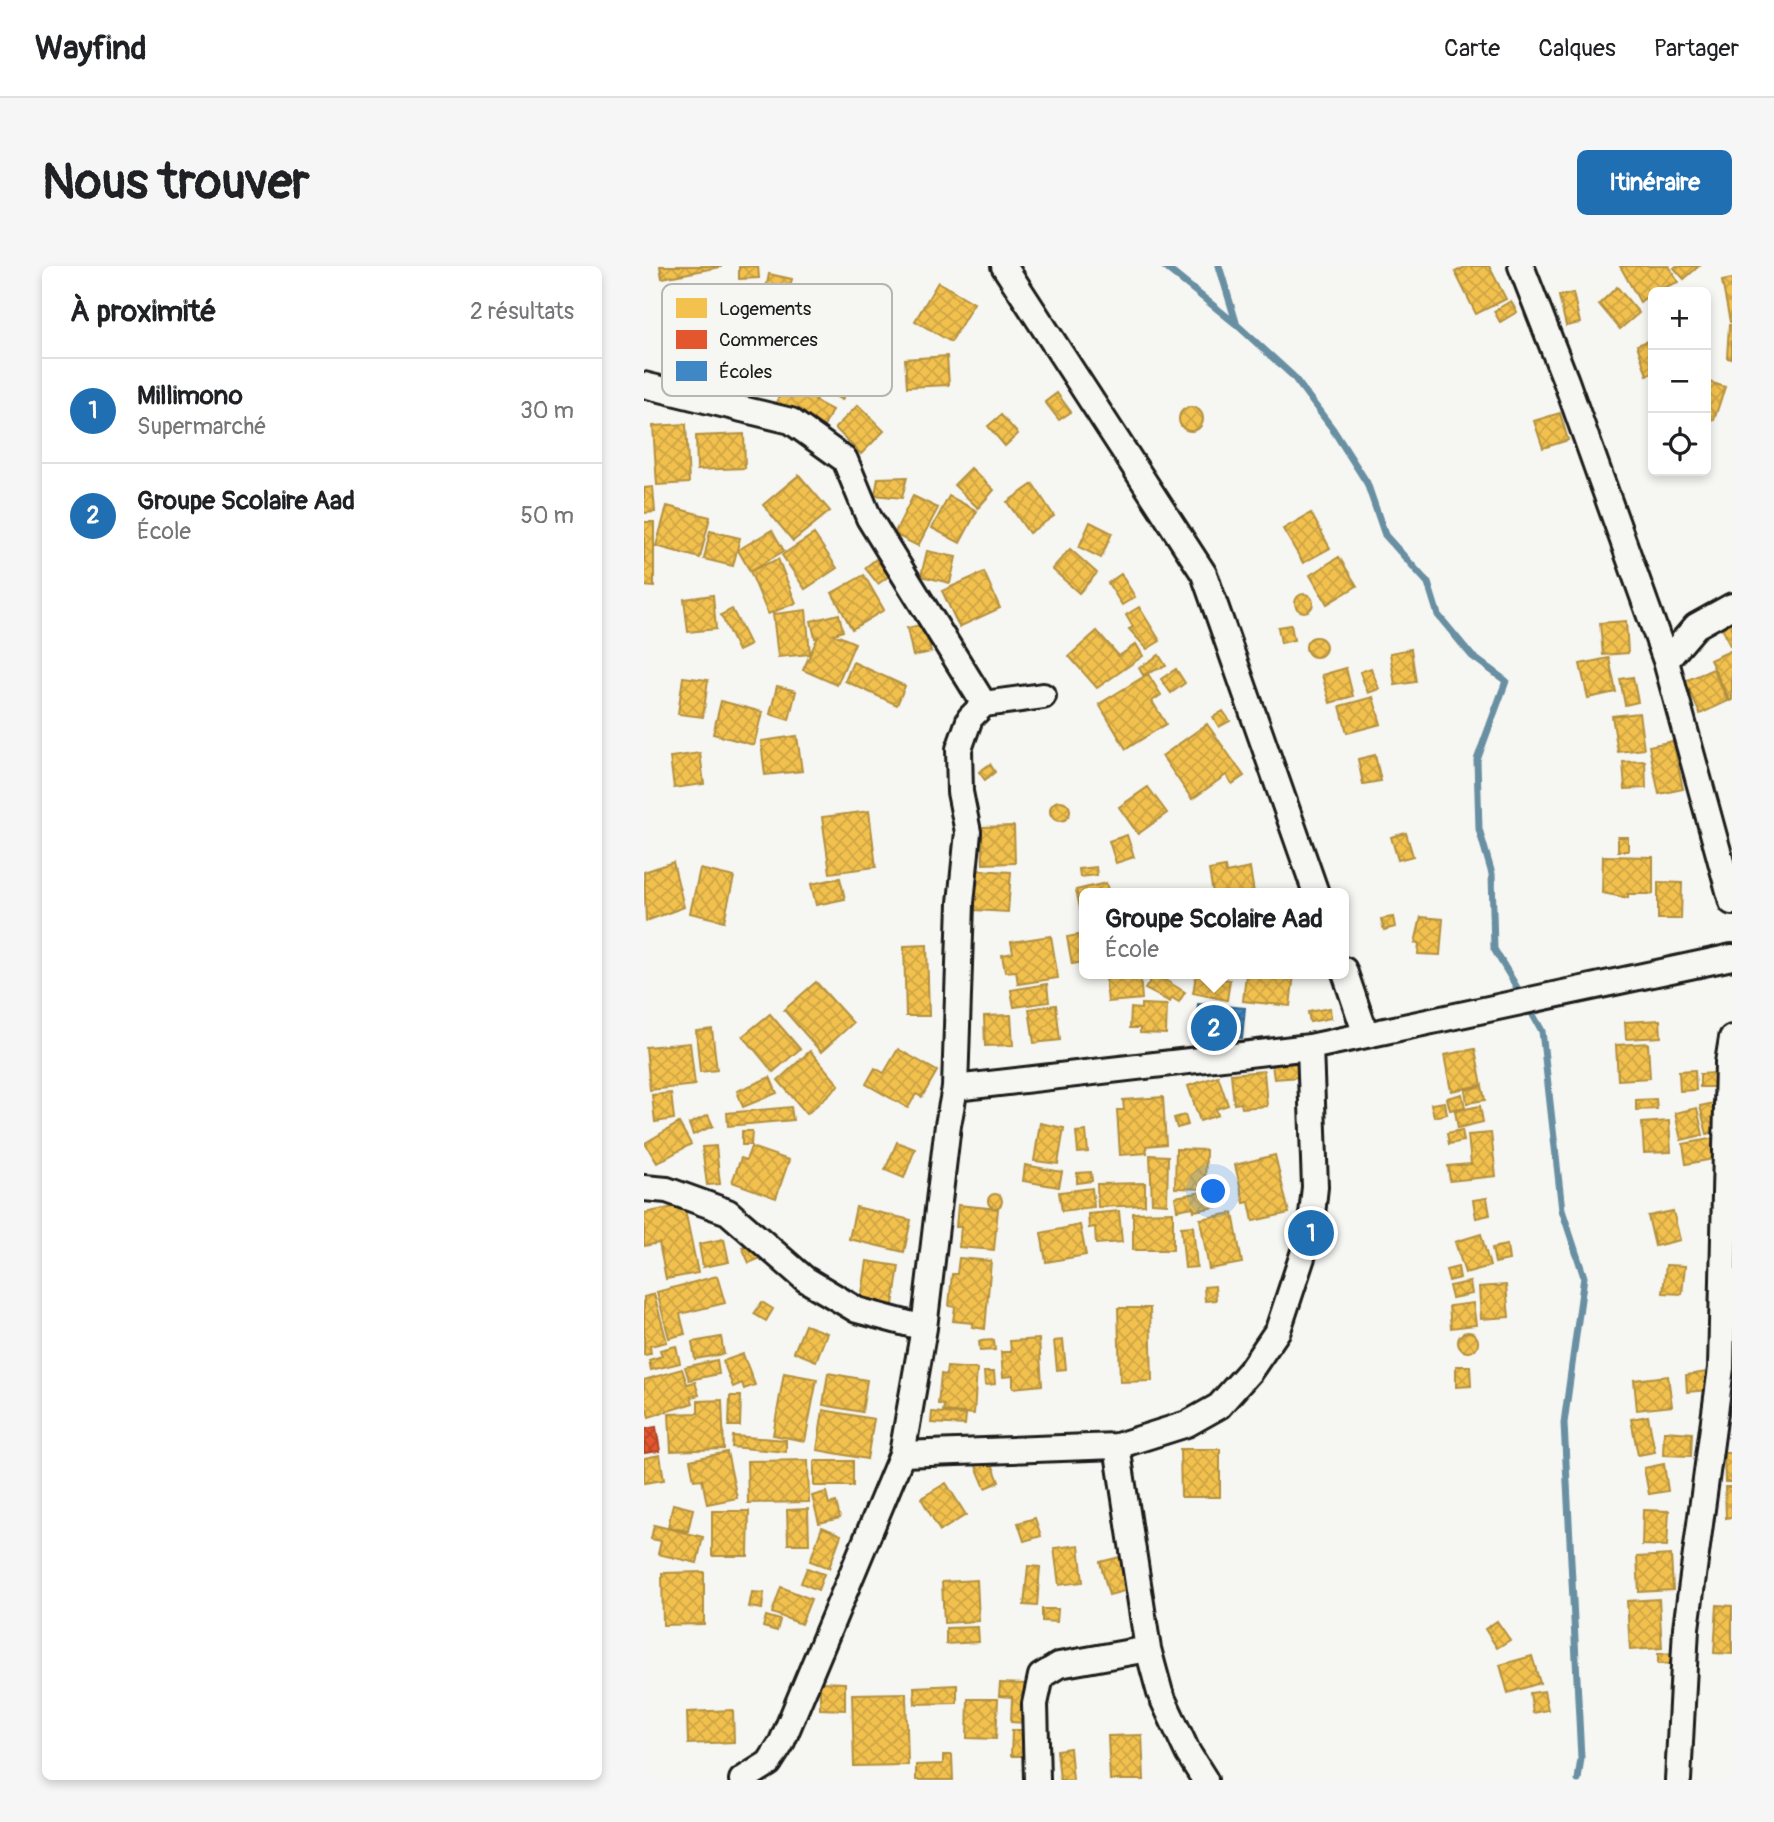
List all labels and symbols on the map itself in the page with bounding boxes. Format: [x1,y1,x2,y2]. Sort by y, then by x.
legend [662,284,892,396]
text: Logements [719,297,812,321]
text: Commerces [719,328,818,352]
text: Écoles [719,360,772,384]
pin: 2 [1191,1002,1237,1054]
your location [1196,1174,1230,1208]
pin: 1 [1288,1207,1334,1259]

